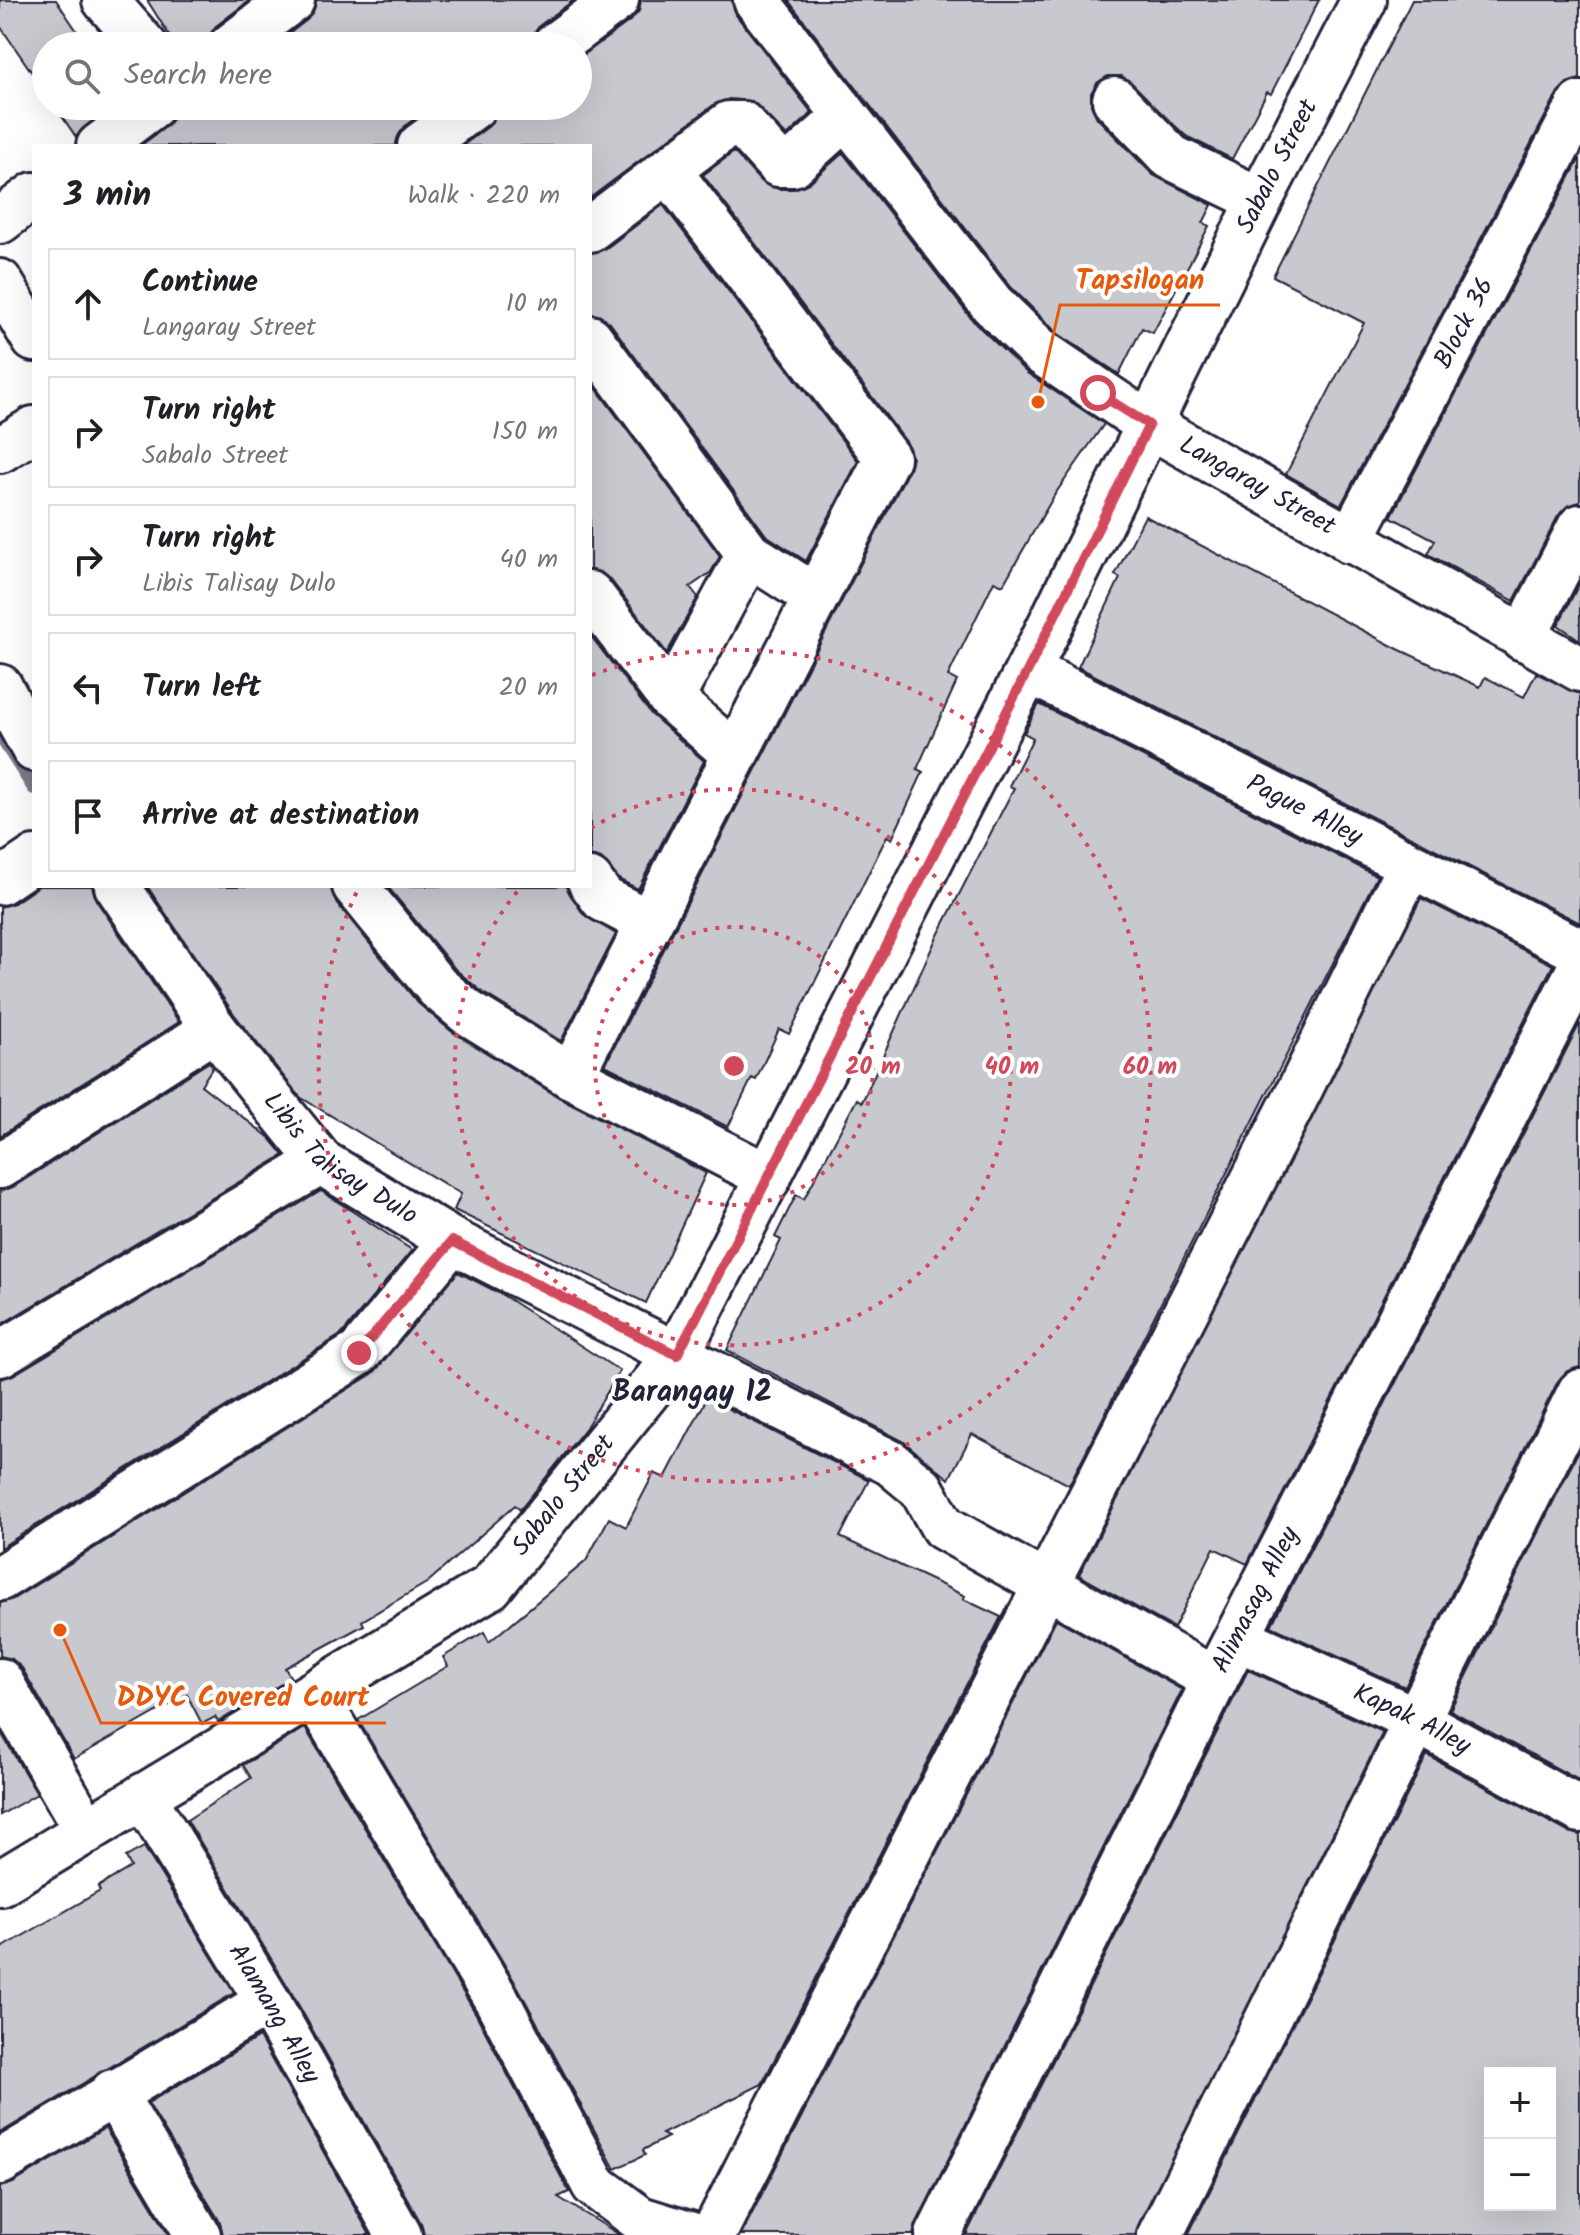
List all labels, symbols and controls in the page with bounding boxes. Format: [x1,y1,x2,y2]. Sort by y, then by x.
search box [32,32,592,120]
text: Search here [124,52,272,100]
icon: search [60,54,104,98]
street label: Sabalo Street [1225,91,1330,241]
text: 3 min [64,169,151,223]
text: Walk · 220 m [408,175,560,217]
callout: Tapsilogan [1060,253,1220,305]
text: Continue [142,259,258,307]
text: Tapsilogan [1076,259,1204,304]
street label: Block 36 [1423,270,1506,377]
icon: ahead [66,282,110,326]
text: 10 m [506,283,558,325]
text: Langaray Street [142,307,316,349]
route start [1080,375,1116,411]
text: Turn right [142,387,275,435]
icon: right [66,410,110,454]
text: 150 m [492,411,558,453]
street label: Langaray Street [1171,425,1344,548]
text: Sabalo Street [142,435,288,477]
text: Turn right [142,515,275,563]
icon: right [66,538,110,582]
text: 40 m [500,539,558,581]
text: Libis Talisay Dulo [142,563,336,605]
text: Turn left [142,664,261,712]
icon: left [66,666,110,710]
text: 20 m [499,667,558,709]
street label: Pague Alley [1239,763,1371,858]
text: Arrive at destination [142,792,419,840]
icon: arrive [66,794,110,838]
text: 20 m [845,1048,901,1087]
text: 40 m [985,1048,1039,1087]
text: 60 m [1123,1048,1177,1087]
centre of rings [720,1052,748,1080]
street label: Libis Talisay Dulo [252,1083,426,1236]
route end [341,1335,377,1371]
district label: Barangay 12 [612,1369,772,1417]
street label: Sabalo Street [501,1425,627,1566]
street label: Alimasag Alley [1201,1519,1311,1681]
callout: DDYC Covered Court [101,1671,386,1723]
street label: Kapak Alley [1346,1673,1479,1768]
text: DDYC Covered Court [117,1676,370,1721]
street label: Alamang Alley [216,1935,331,2093]
map controls [1484,2067,1556,2211]
button: + [1484,2067,1556,2139]
button: − [1484,2139,1556,2211]

